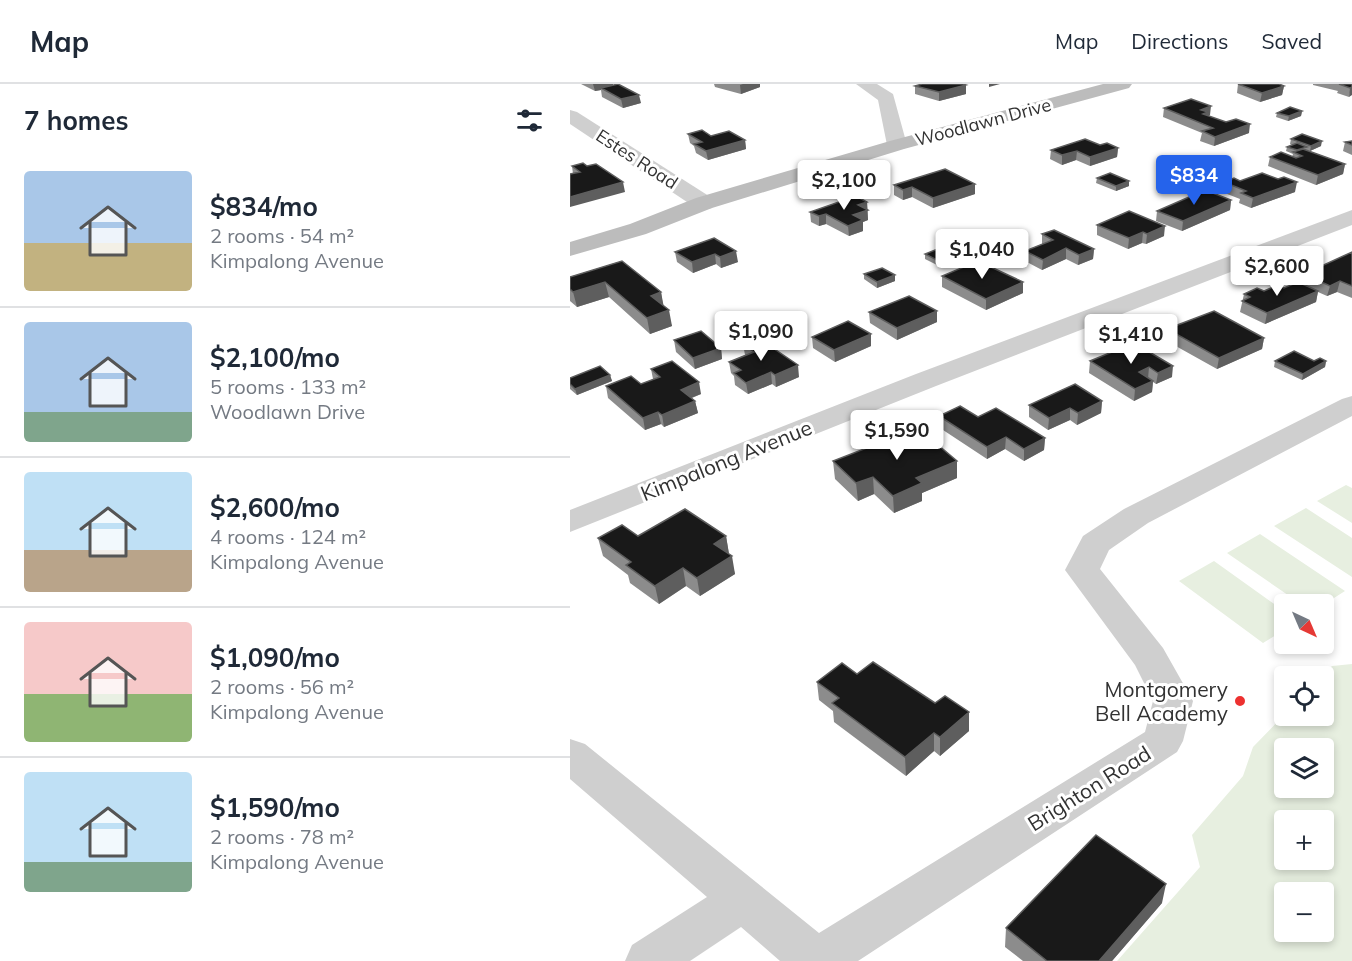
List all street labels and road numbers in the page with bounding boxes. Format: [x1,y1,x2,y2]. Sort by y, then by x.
street label: Woodlawn Drive [913,93,1053,151]
street label: Estes Road [592,124,682,194]
street label: Kimpalong Avenue [637,414,815,506]
street label: Brighton Road [1023,740,1155,836]

